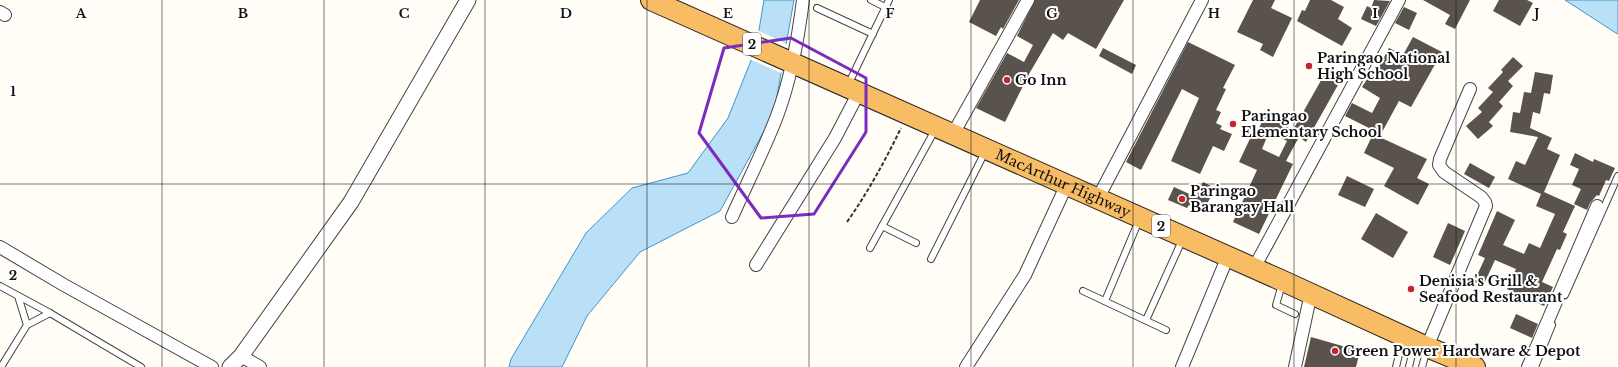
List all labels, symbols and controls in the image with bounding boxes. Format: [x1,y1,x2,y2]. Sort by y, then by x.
text: A [75,5,87,22]
text: B [238,5,248,22]
text: C [399,5,410,22]
text: D [560,5,572,22]
text: E [723,5,733,22]
text: F [886,5,895,22]
text: G [1046,5,1058,22]
text: H [1208,5,1220,22]
text: I [1372,5,1378,22]
text: J [1531,5,1540,22]
road number: 2 [743,33,761,55]
place label: Paringao National High School [1317,49,1450,83]
marker: Paringao National High School [1304,61,1314,71]
place label: Go Inn [1015,71,1067,89]
marker: Go Inn [1002,75,1012,85]
text: 1 [10,83,16,100]
place label: Paringao Elementary School [1241,107,1382,141]
marker: Paringao Elementary School [1228,119,1238,129]
street label: MacArthur Highway [993,145,1134,221]
place label: Paringao Barangay Hall [1190,182,1294,216]
marker: Paringao Barangay Hall [1177,194,1187,204]
road number: 2 [1152,215,1170,237]
text: 2 [9,267,17,284]
place label: Denisia's Grill & Seafood Restaurant [1419,272,1563,306]
marker: Denisia's Grill & Seafood Restaurant [1406,284,1416,294]
place label: Green Power Hardware & Depot [1343,342,1581,360]
marker: Green Power Hardware & Depot [1330,346,1340,356]

